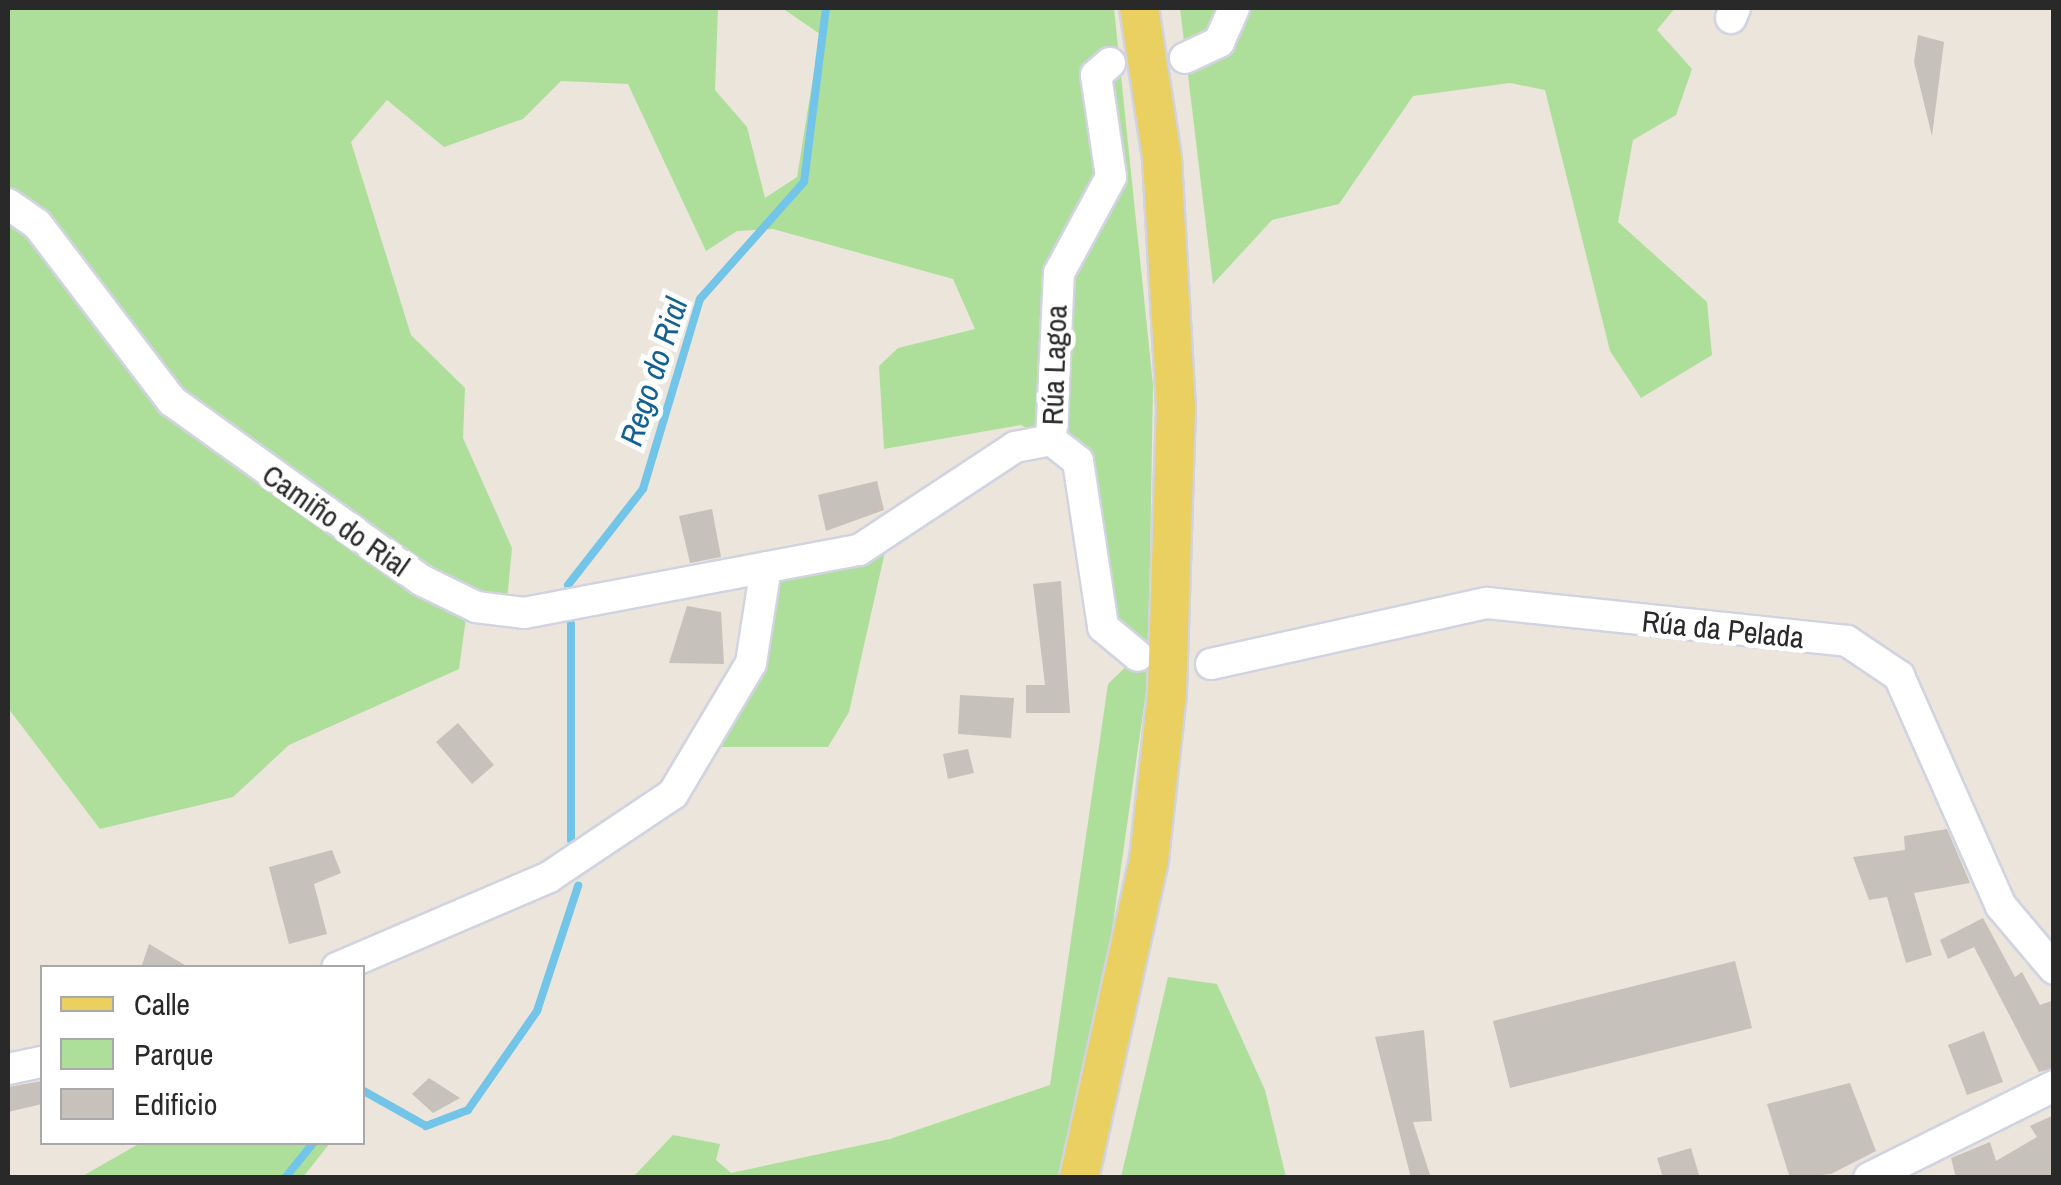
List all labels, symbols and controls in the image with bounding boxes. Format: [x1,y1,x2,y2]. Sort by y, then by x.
water label: Rego do Rial [612,293,696,451]
street label: Rúa Lagoa [1034,304,1074,426]
street label: Camiño do Rial [256,456,416,584]
street label: Rúa da Pelada [1640,603,1806,655]
legend [40,965,365,1145]
text: Calle [134,984,190,1024]
text: Parque [134,1034,213,1074]
text: Edificio [134,1084,217,1124]

